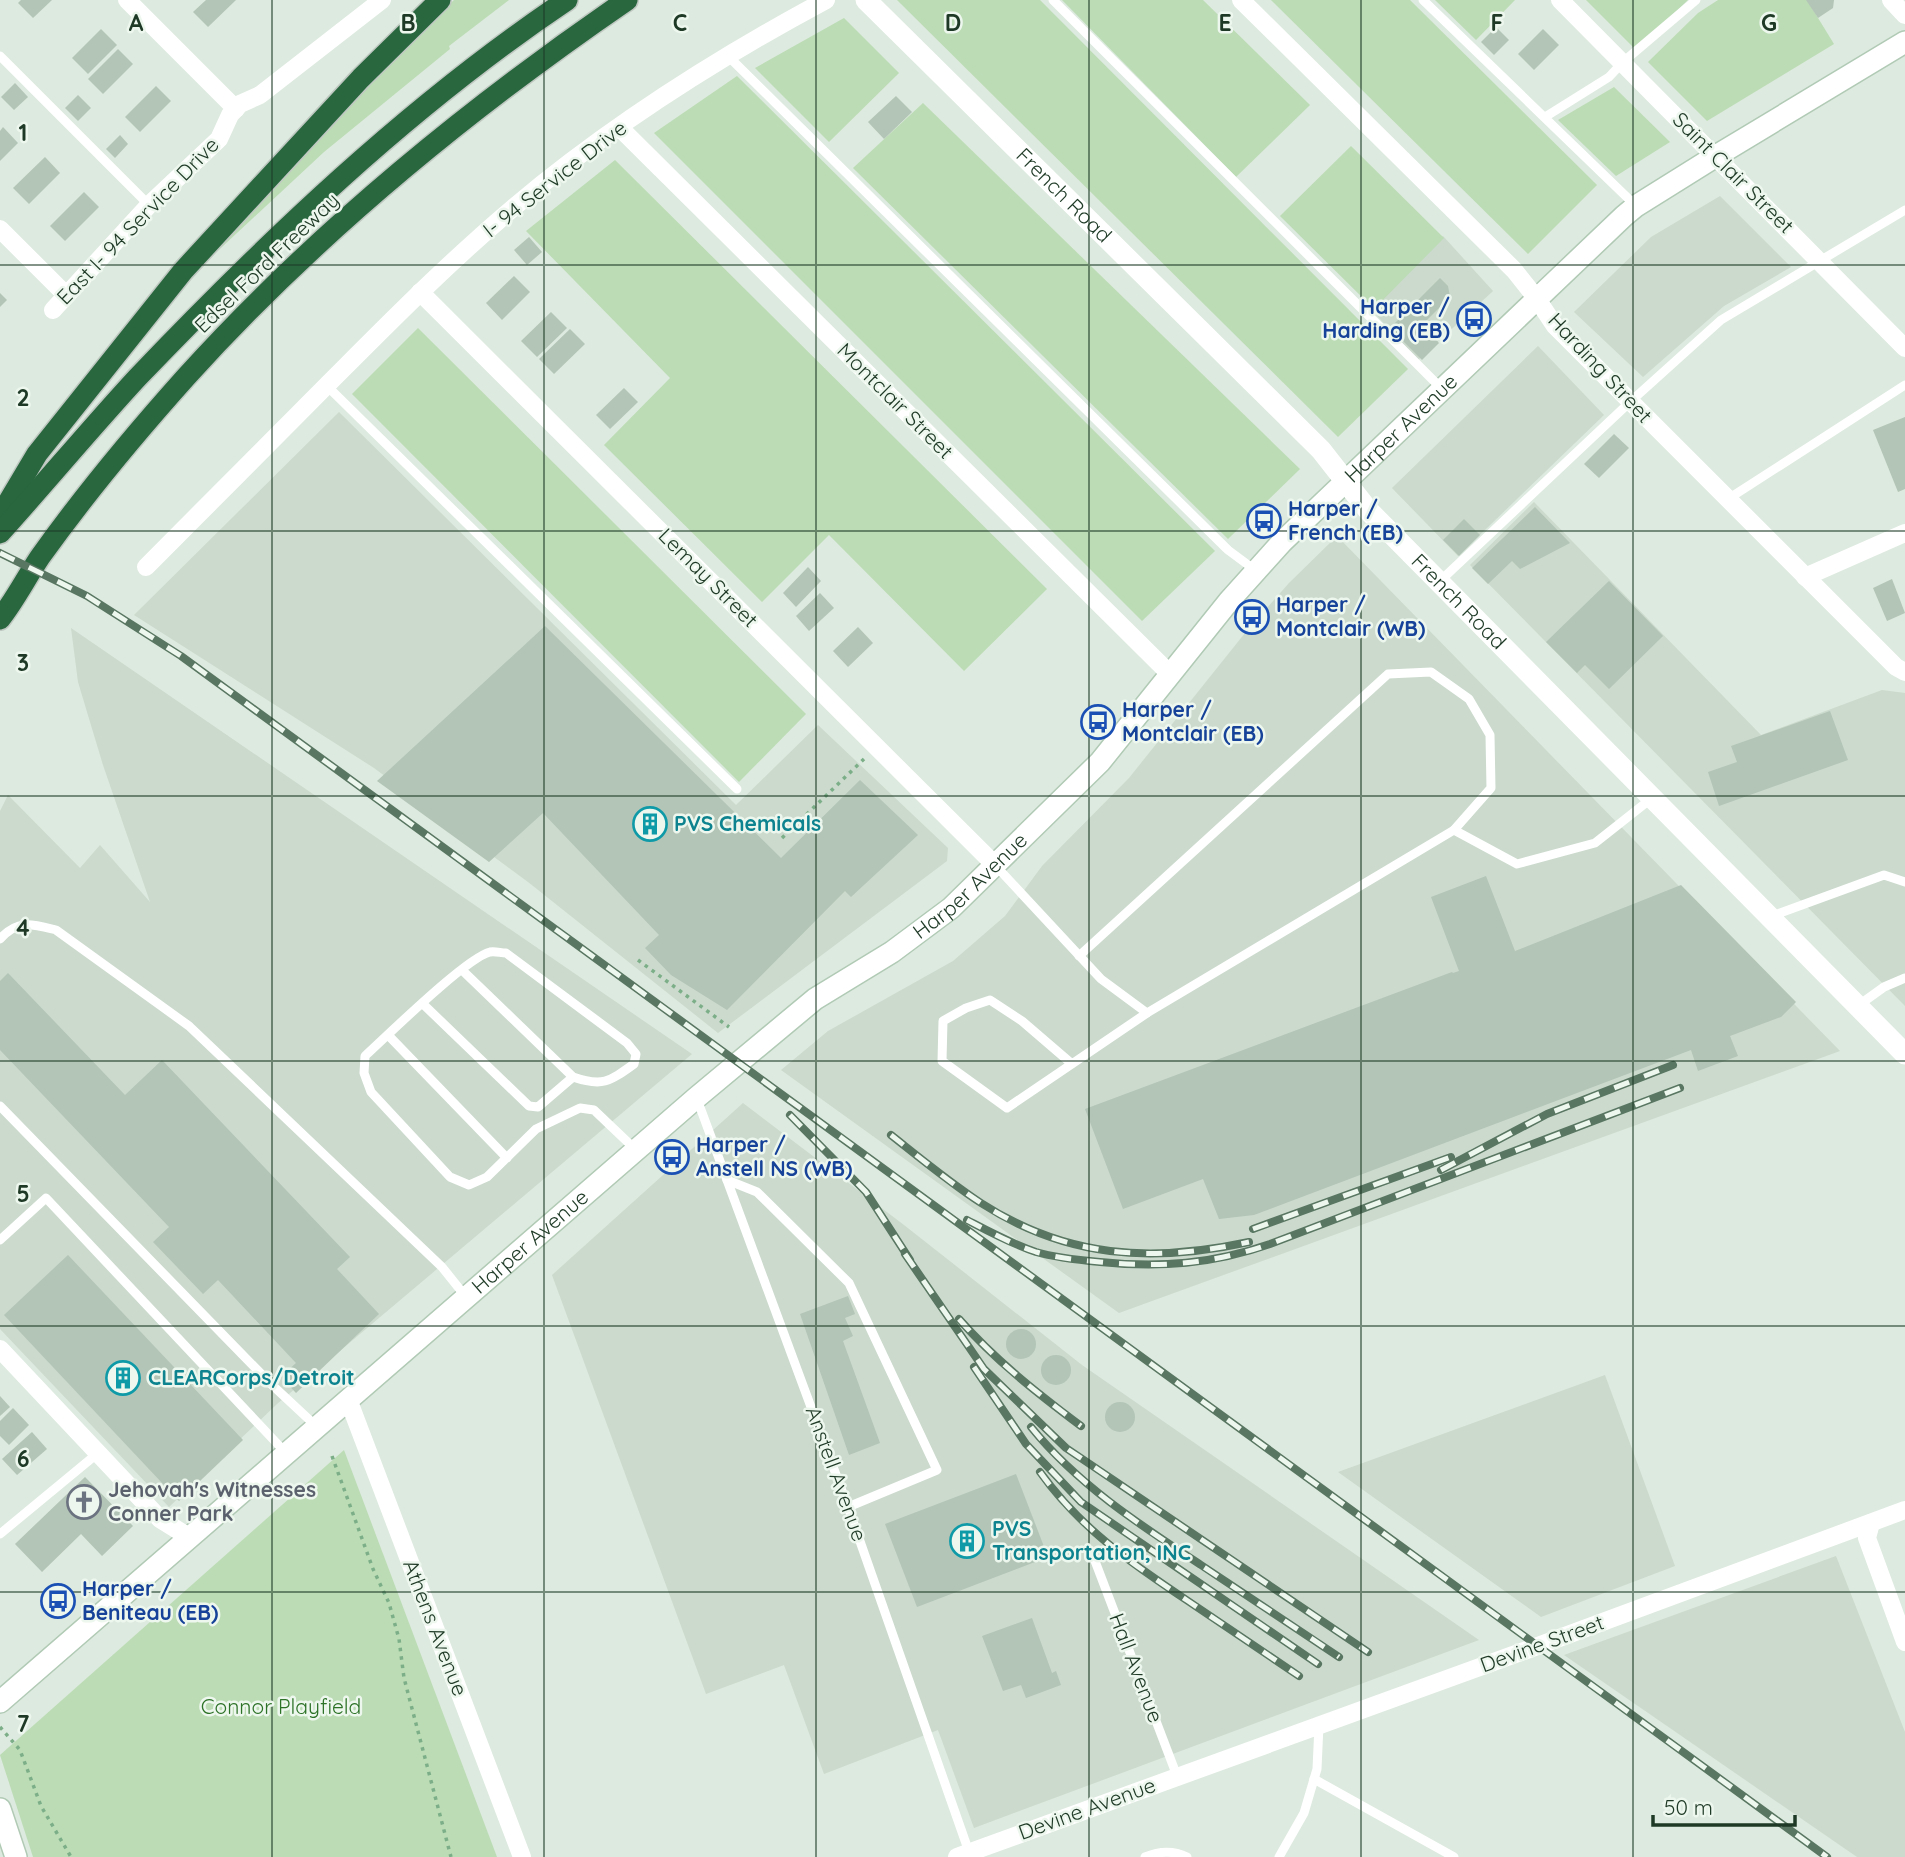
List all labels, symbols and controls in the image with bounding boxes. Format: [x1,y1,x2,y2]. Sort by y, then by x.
text: A [129,8,144,37]
text: B [400,8,416,37]
text: C [673,8,687,37]
text: D [945,8,961,37]
text: E [1218,8,1232,37]
text: F [1491,8,1503,37]
text: G [1761,8,1777,37]
street label: Saint Clair Street [1668,106,1800,238]
street label: I- 94 Service Drive [477,114,631,242]
text: 1 [19,118,27,147]
street label: East I- 94 Service Drive [51,131,224,309]
street label: French Road [1011,142,1118,248]
street label: Edsel Ford Freeway [189,187,344,338]
place label: Harper / Harding (EB) [1322,293,1450,343]
bus stop icon: Harper / Harding (EB) [1455,300,1493,338]
street label: Harding Street [1543,307,1658,428]
street label: Montclair Street [832,337,959,464]
street label: Harper Avenue [1339,368,1462,488]
text: 2 [16,383,30,412]
place label: Harper / French (EB) [1288,495,1403,545]
bus stop icon: Harper / French (EB) [1245,502,1283,540]
street label: Lemay Street [654,522,764,632]
street label: French Road [1406,548,1512,654]
place label: Harper / Montclair (WB) [1276,591,1426,641]
bus stop icon: Harper / Montclair (WB) [1233,598,1271,636]
text: 3 [17,648,29,677]
place label: Harper / Montclair (EB) [1122,696,1264,746]
bus stop icon: Harper / Montclair (EB) [1079,703,1117,741]
building icon: PVS Chemicals [631,805,669,843]
place label: PVS Chemicals [674,810,821,836]
street label: Harper Avenue [907,827,1032,944]
text: 4 [16,913,30,942]
place label: Harper / Anstell NS (WB) [696,1131,853,1181]
bus stop icon: Harper / Anstell NS (WB) [653,1138,691,1176]
text: 5 [16,1179,30,1208]
street label: Harper Avenue [466,1183,593,1299]
building icon: CLEARCorps/Detroit [104,1359,142,1397]
place label: CLEARCorps/Detroit [148,1364,355,1390]
street label: Anstell Avenue [800,1403,873,1545]
text: 6 [17,1444,29,1473]
place label: Jehovah's Witnesses Conner Park [108,1476,316,1526]
church icon: Jehovah's Witnesses Conner Park [65,1483,103,1521]
place label: PVS Transportation, INC [992,1515,1191,1565]
building icon: PVS Transportation, INC [948,1522,986,1560]
street label: Athens Avenue [398,1556,474,1699]
place label: Harper / Beniteau (EB) [82,1575,219,1625]
bus stop icon: Harper / Beniteau (EB) [39,1582,77,1620]
street label: Hall Avenue [1104,1609,1170,1726]
street label: Devine Street [1476,1609,1607,1677]
park label: Connor Playfield [201,1693,361,1719]
text: 7 [17,1709,30,1738]
street label: Devine Avenue [1014,1771,1159,1845]
scale bar [1653,1784,1795,1828]
text: 50 m [1664,1794,1713,1820]

